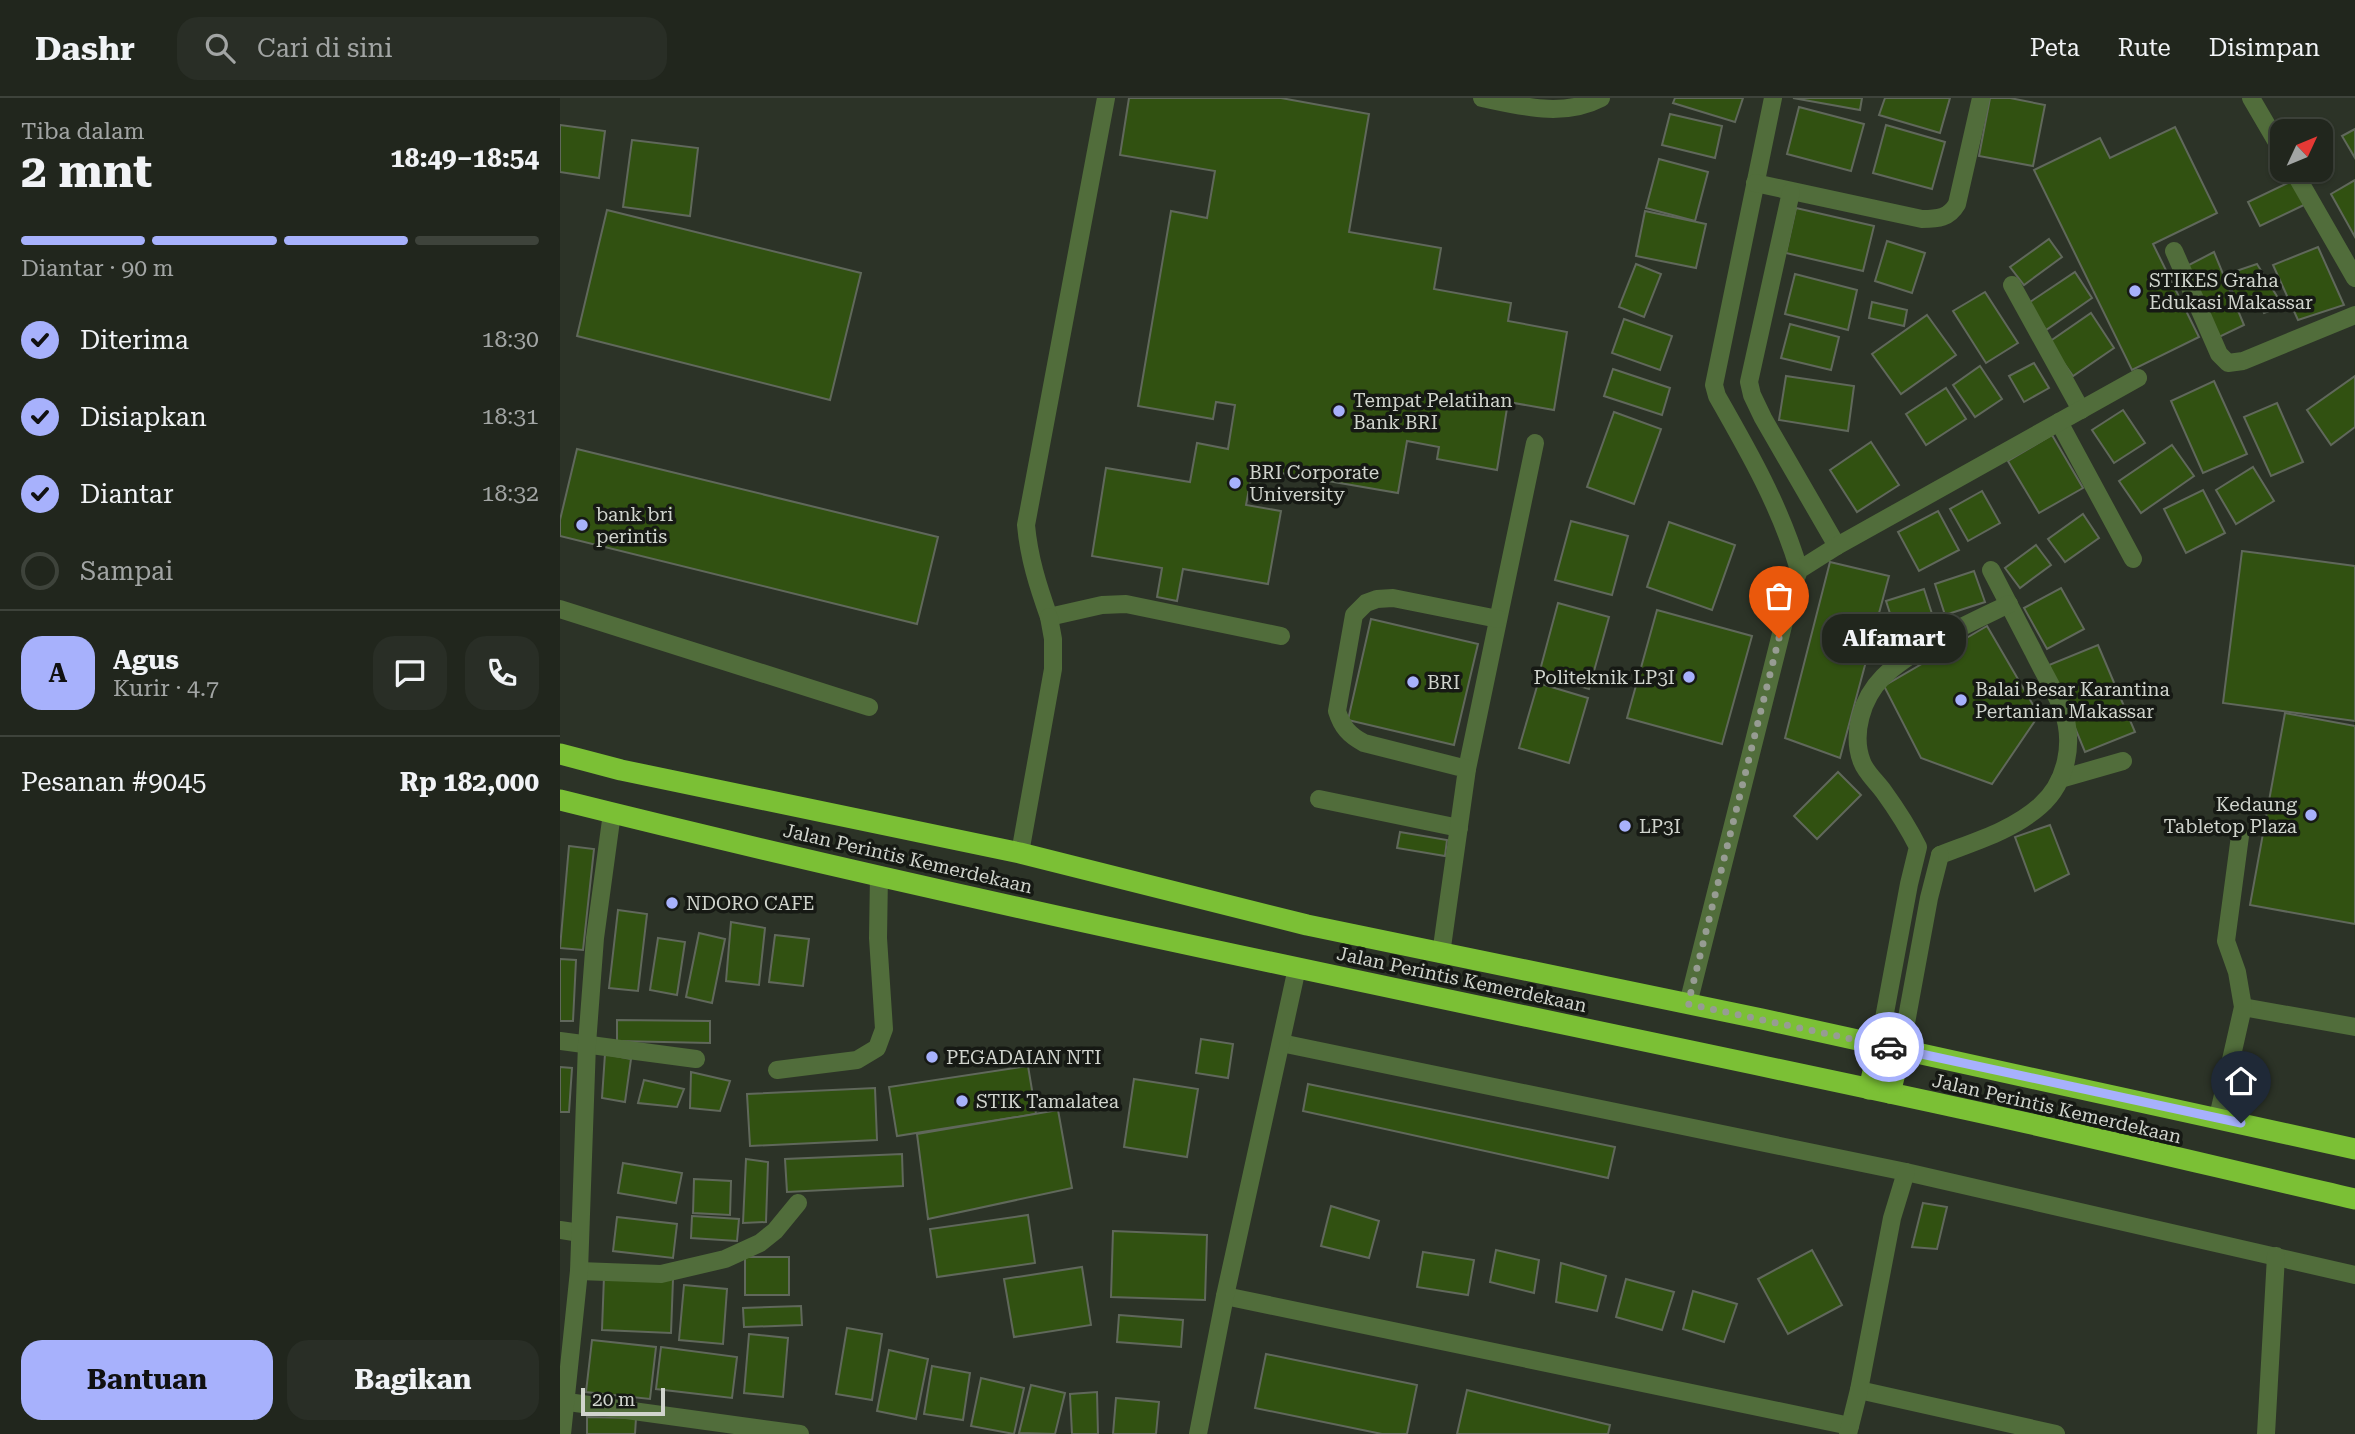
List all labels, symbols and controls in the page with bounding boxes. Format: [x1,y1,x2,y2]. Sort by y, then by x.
search box [177,17,667,80]
text: Dashr [35,29,135,68]
icon: search [201,29,239,67]
text: Cari di sini [257,33,393,63]
text: Peta [2030,34,2080,62]
text: Rute [2118,34,2171,62]
text: Disimpan [2209,34,2320,62]
text: Tiba dalam [21,118,144,145]
north arrow [2270,119,2333,182]
map controls [2270,119,2333,182]
text: 18:49–18:54 [390,143,539,173]
text: 2 mnt [21,144,152,198]
text: Diantar · 90 m [21,255,174,282]
place label: STIKES Graha Edukasi Makassar [2149,269,2313,314]
marker: STIKES Graha Edukasi Makassar [2127,283,2143,299]
icon: check [21,321,59,359]
text: Diterima [80,325,189,355]
text: 18:30 [482,326,539,353]
place label: Tempat Pelatihan Bank BRI [1353,389,1512,434]
icon: check [21,398,59,436]
text: Disiapkan [80,402,207,432]
text: 18:31 [482,403,539,430]
marker: Tempat Pelatihan Bank BRI [1331,403,1347,419]
place label: BRI Corporate University [1249,461,1379,506]
icon: check [21,475,59,513]
marker: BRI Corporate University [1227,475,1243,491]
text: Diantar [80,479,174,509]
text: 18:32 [482,480,539,507]
place label: bank bri perintis [596,503,673,548]
marker: bank bri perintis [574,517,590,533]
text: Sampai [80,556,173,586]
pin [1749,566,1809,638]
icon: bag [1760,577,1798,615]
callout: Alfamart [1821,614,1964,662]
text: Alfamart [1843,625,1945,652]
button: chat [373,636,447,710]
button: phone [465,636,539,710]
text: Agus [113,645,179,675]
text: A [49,658,67,688]
place label: Politeknik LP3I [1533,666,1675,689]
marker: Politeknik LP3I [1681,669,1697,685]
place label: BRI [1427,671,1460,694]
marker: BRI [1405,674,1421,690]
text: Kurir · 4.7 [113,675,219,702]
place label: Balai Besar Karantina Pertanian Makassar [1975,678,2170,723]
marker: Balai Besar Karantina Pertanian Makassar [1953,692,1969,708]
text: Pesanan #9045 [21,767,207,797]
text: Rp 182,000 [400,767,539,797]
place label: Kedaung Tabletop Plaza [2163,793,2298,838]
marker: Kedaung Tabletop Plaza [2303,807,2319,823]
place label: LP3I [1639,815,1681,838]
marker: LP3I [1617,818,1633,834]
street label: Jalan Perintis Kemerdekaan [781,819,1035,898]
place label: NDORO CAFE [686,892,814,915]
marker: NDORO CAFE [664,895,680,911]
street label: Jalan Perintis Kemerdekaan [1335,942,1589,1017]
courier [1854,1012,1924,1082]
icon: car [1870,1028,1908,1066]
place label: PEGADAIAN NTI [946,1046,1101,1069]
marker: PEGADAIAN NTI [924,1049,940,1065]
pin [2211,1051,2271,1123]
icon: home [2222,1062,2260,1100]
street label: Jalan Perintis Kemerdekaan [1930,1069,2184,1148]
place label: STIK Tamalatea [976,1090,1120,1113]
marker: STIK Tamalatea [954,1093,970,1109]
button: Bantuan [21,1340,273,1420]
button: Bagikan [287,1340,539,1420]
scale bar [581,1385,665,1417]
text: 20 m [592,1388,635,1411]

